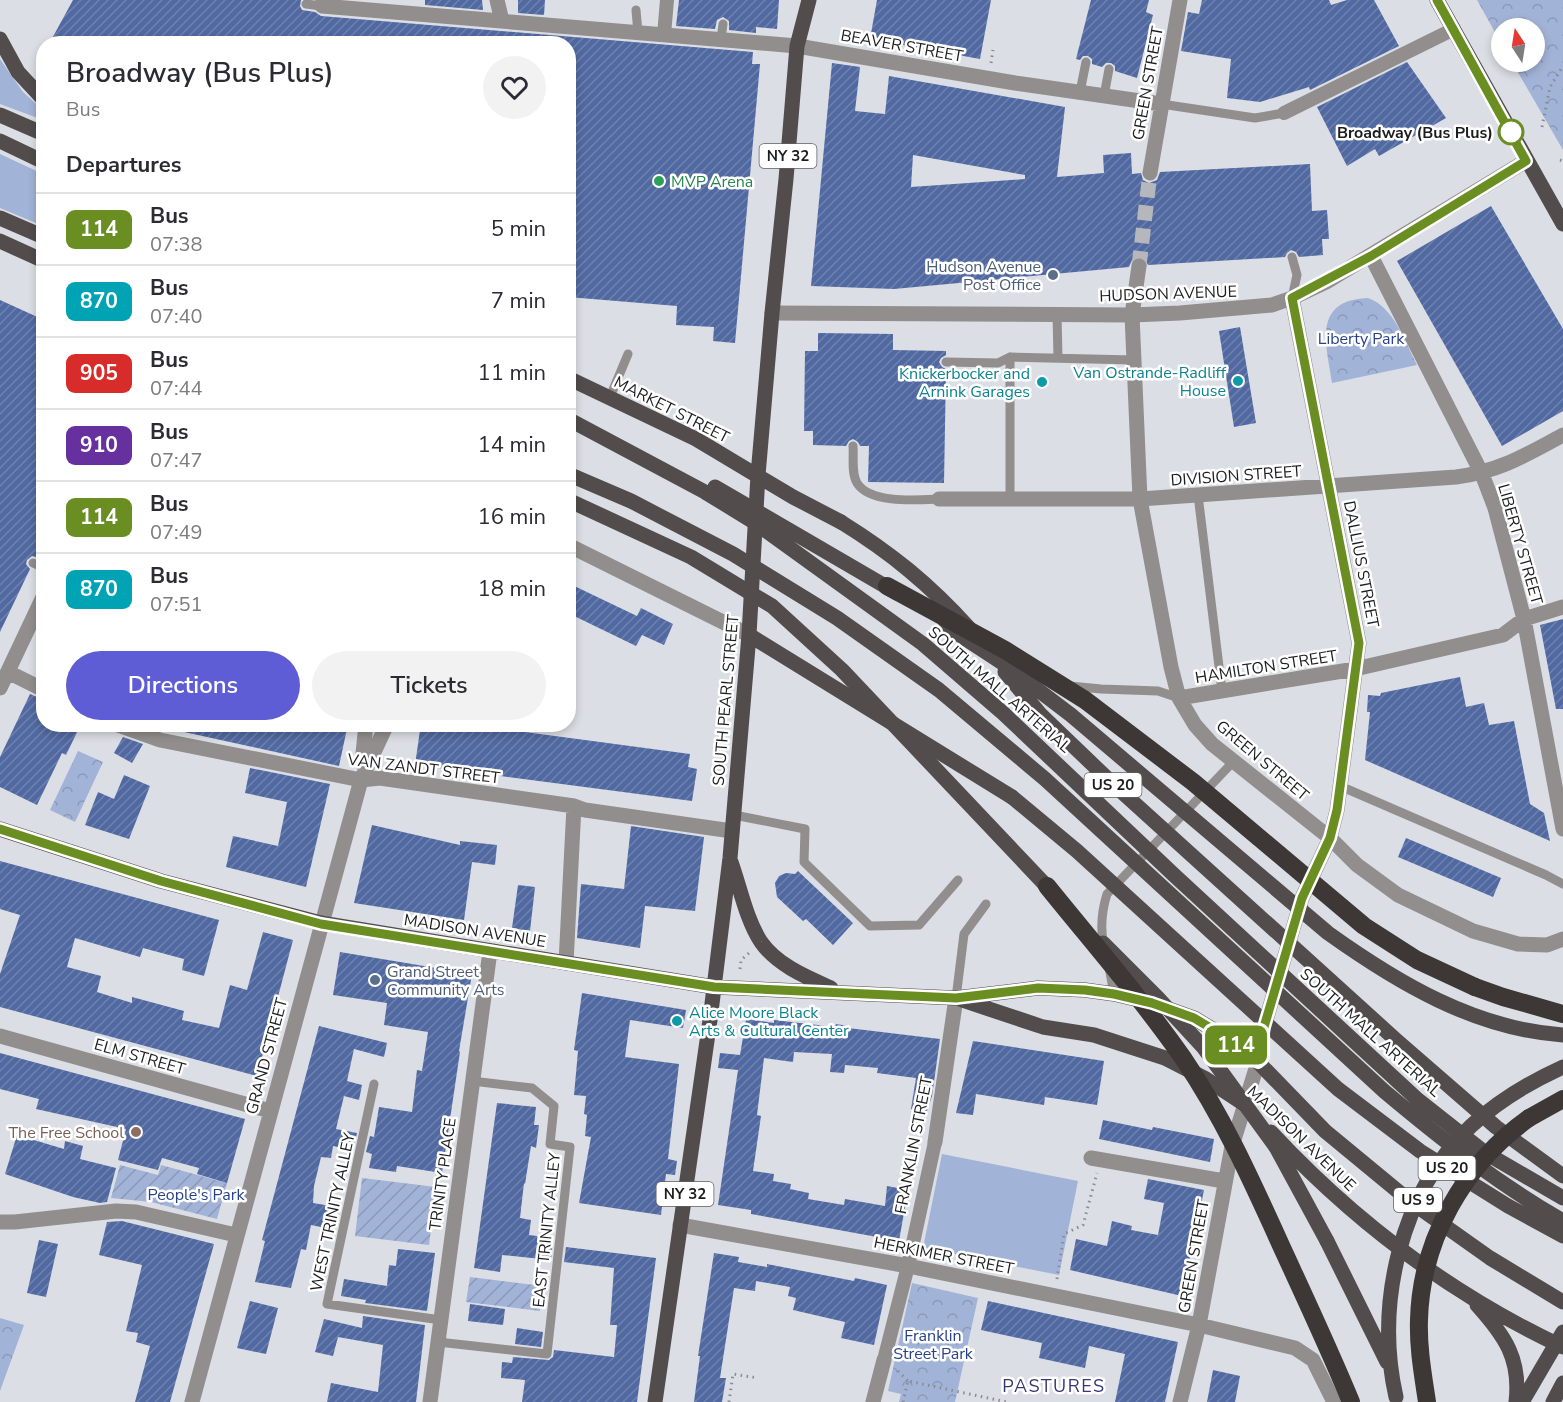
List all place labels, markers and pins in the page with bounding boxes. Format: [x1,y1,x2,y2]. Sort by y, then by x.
marker: Broadway (Bus Plus) [1498,119,1524,145]
place label: Broadway (Bus Plus) [1337,122,1493,144]
place label: MVP Arena [671,171,753,193]
marker: MVP Arena [652,174,666,188]
place label: Hudson Avenue Post Office [926,256,1041,296]
marker: Hudson Avenue Post Office [1046,268,1060,282]
place label: Van Ostrande-Radliff House [1072,362,1227,402]
place label: Knickerbocker and Arnink Garages [899,363,1030,403]
marker: Van Ostrande-Radliff House [1231,374,1245,388]
marker: Knickerbocker and Arnink Garages [1035,375,1049,389]
place label: Grand Street Community Arts [387,961,504,1001]
marker: Grand Street Community Arts [368,973,382,987]
place label: Alice Moore Black Arts & Cultural Center [689,1002,849,1042]
marker: Alice Moore Black Arts & Cultural Center [670,1014,684,1028]
place label: The Free School [8,1122,124,1144]
marker: The Free School [129,1125,143,1139]

